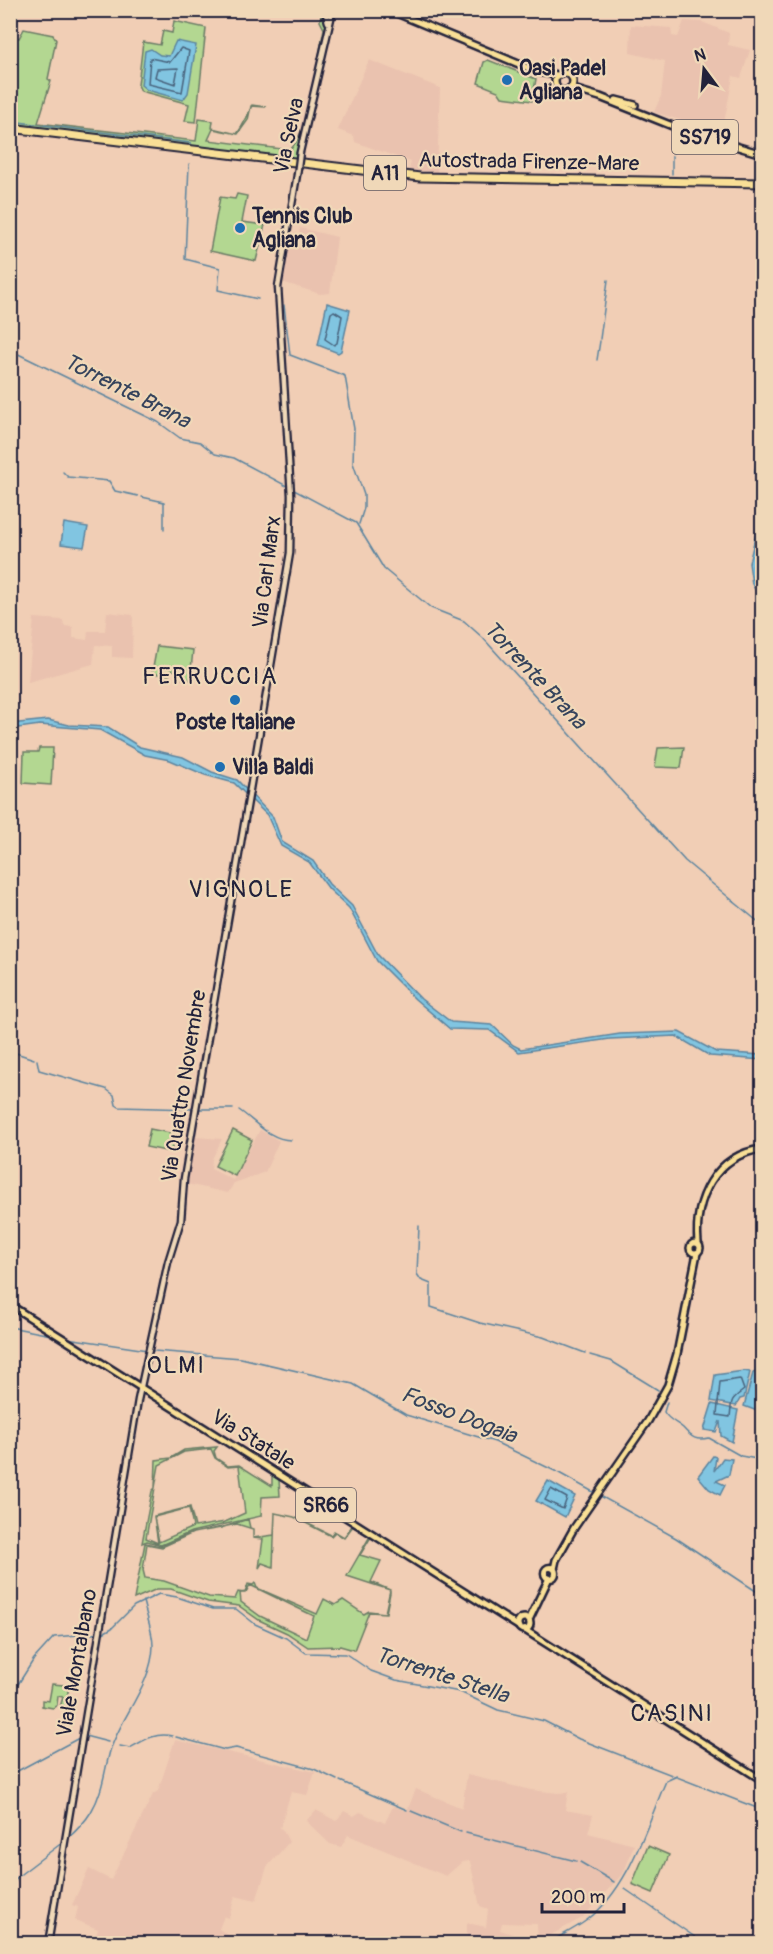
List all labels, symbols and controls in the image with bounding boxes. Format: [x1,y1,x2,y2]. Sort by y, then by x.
north arrow [674,39,734,99]
text: N [692,44,708,67]
place label: Oasi Padel Agliana [519,55,606,106]
marker: Oasi Padel Agliana [500,73,514,87]
street label: Via Selva [268,95,310,177]
road number: SS719 [672,120,738,154]
street label: Autostrada Firenze-Mare [418,147,640,177]
road number: A11 [364,156,406,190]
place label: Tennis Club Agliana [251,203,353,254]
marker: Tennis Club Agliana [233,221,247,235]
water label: Torrente Brana [59,347,196,436]
street label: Via Carl Marx [247,514,287,630]
water label: Torrente Brana [478,615,593,736]
district label: FERRUCCIA [142,662,278,691]
marker: Poste Italiane [228,693,242,707]
place label: Poste Italiane [175,709,296,736]
place label: Villa Baldi [232,754,314,781]
marker: Villa Baldi [213,760,227,774]
district label: VIGNOLE [188,875,294,904]
street label: Via Quattro Novembre [155,987,213,1184]
district label: OLMI [147,1351,205,1380]
water label: Fosso Dogaia [397,1380,522,1450]
street label: Via Statale [206,1404,301,1477]
road number: SR66 [296,1488,356,1522]
street label: Viale Montalbano [51,1587,103,1739]
water label: Torrente Stella [372,1640,514,1710]
district label: CASINI [630,1699,714,1728]
scale bar [542,1876,624,1914]
text: 200 m [551,1886,606,1909]

